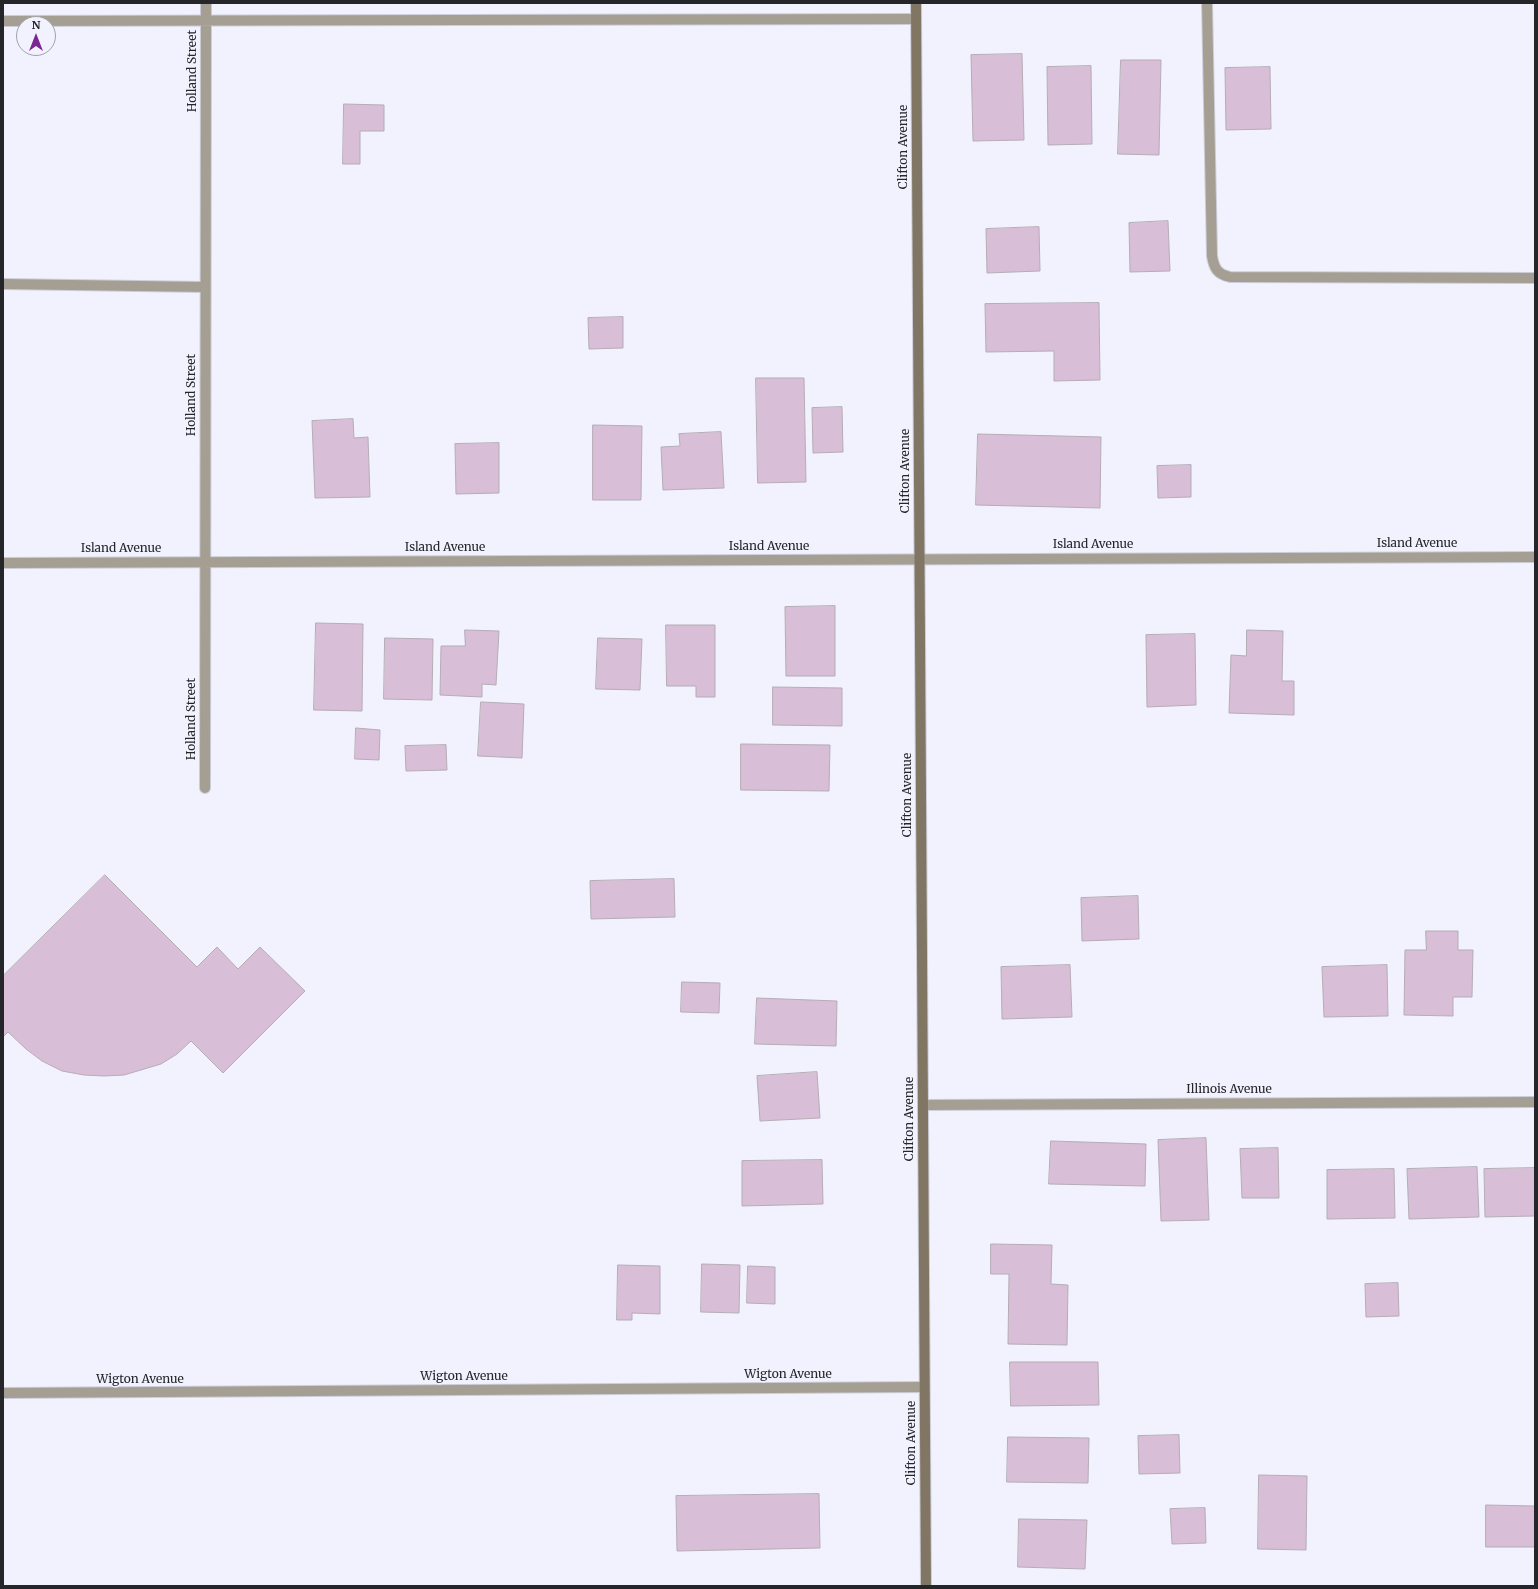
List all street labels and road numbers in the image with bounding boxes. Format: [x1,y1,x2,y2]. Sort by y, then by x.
street label: Holland Street [186,30,200,112]
street label: Clifton Avenue [897,105,911,189]
street label: Holland Street [185,354,199,436]
street label: Clifton Avenue [899,429,913,513]
street label: Island Avenue [1377,537,1457,551]
street label: Island Avenue [1053,538,1133,552]
street label: Island Avenue [729,540,809,554]
street label: Island Avenue [405,541,485,555]
street label: Island Avenue [81,542,161,556]
street label: Holland Street [185,678,199,760]
street label: Clifton Avenue [901,753,915,837]
street label: Clifton Avenue [903,1077,917,1161]
street label: Illinois Avenue [1186,1083,1272,1097]
street label: Wigton Avenue [744,1368,832,1382]
street label: Wigton Avenue [420,1370,508,1384]
street label: Wigton Avenue [96,1373,184,1387]
street label: Clifton Avenue [905,1401,919,1485]

